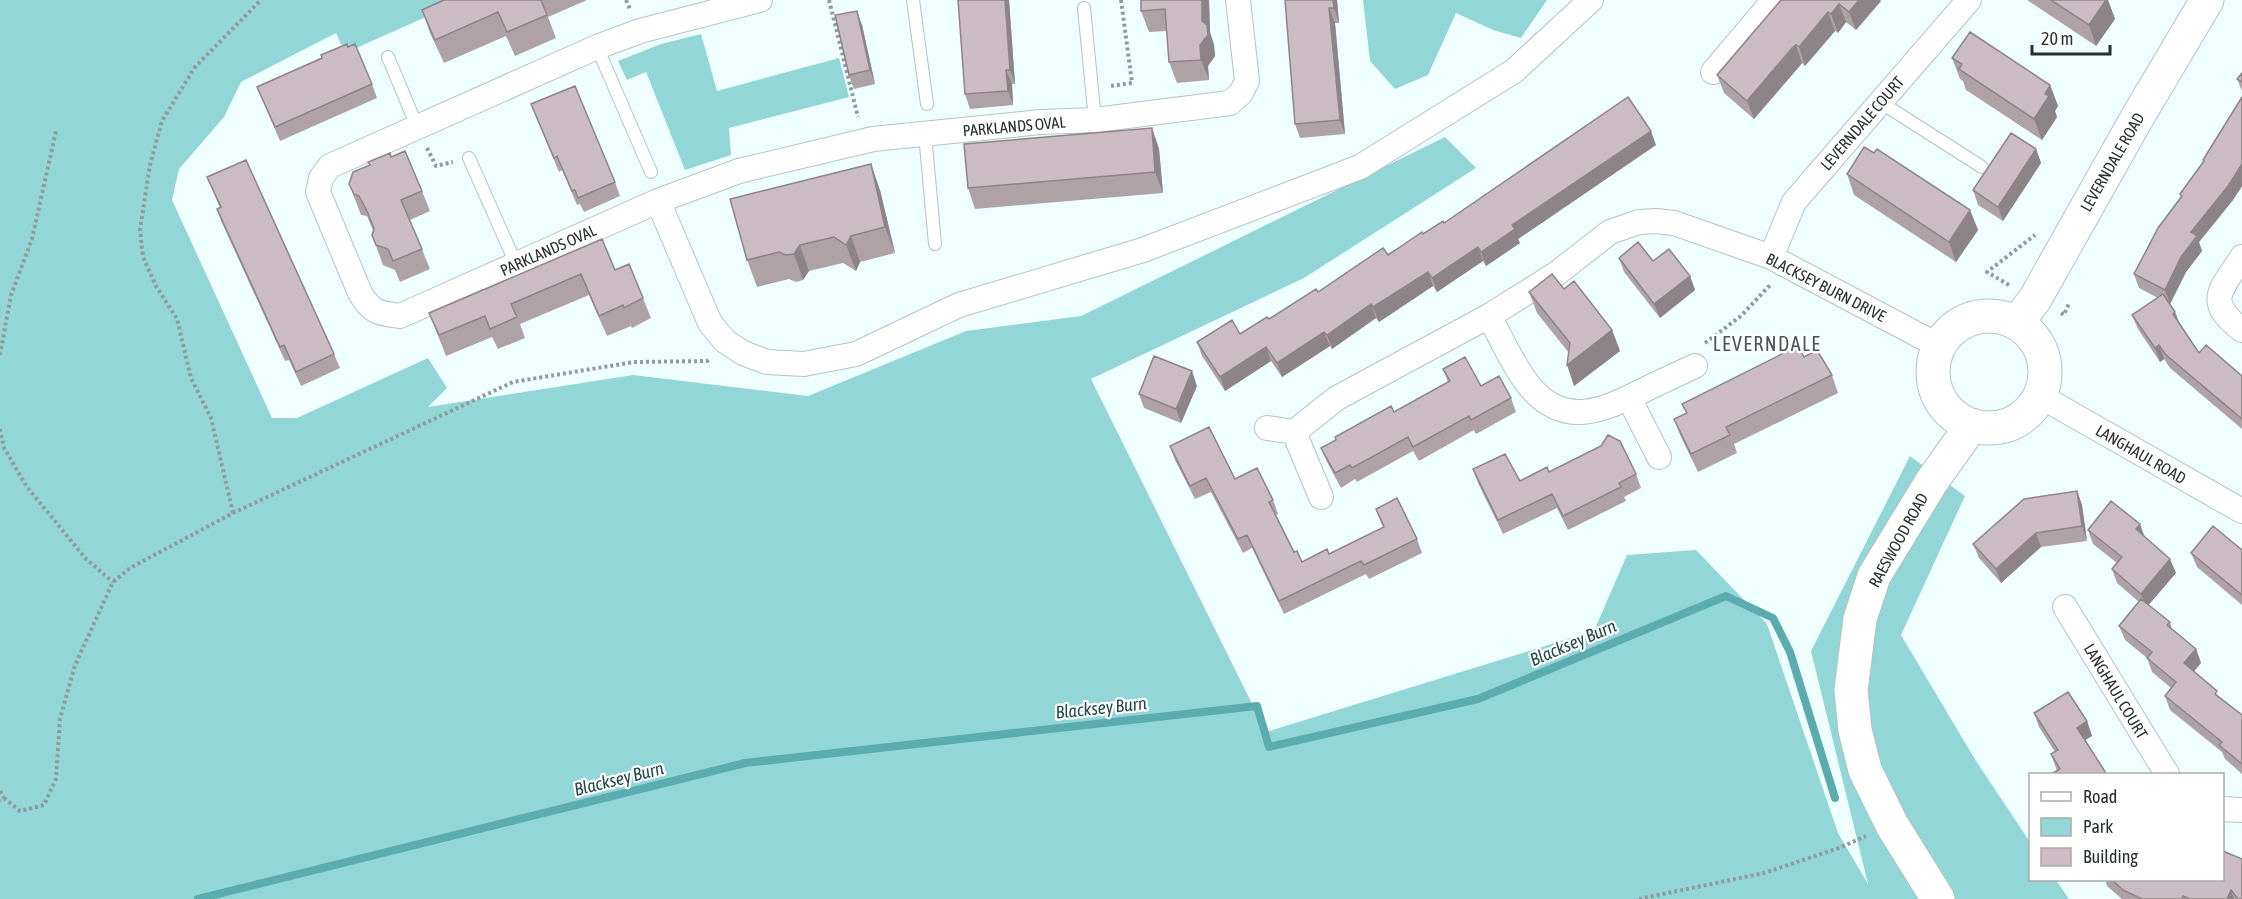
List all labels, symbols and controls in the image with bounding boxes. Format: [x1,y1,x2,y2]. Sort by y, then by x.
scale bar [2032,18,2110,56]
text: 20 m [2041,28,2073,49]
street label: LEVERNDALE COURT [1817,73,1907,173]
street label: LEVERNDALE ROAD [2076,109,2148,215]
street label: PARKLANDS OVAL [962,112,1067,139]
street label: PARKLANDS OVAL [497,221,599,279]
street label: BLACKSEY BURN DRIVE [1763,249,1889,325]
district label: LEVERNDALE [1713,332,1821,355]
street label: LANGHAUL ROAD [2093,421,2189,487]
street label: RAESWOOD ROAD [1865,490,1931,590]
water label: Blacksey Burn [1527,615,1619,670]
street label: LANGHAUL COURT [2081,640,2151,742]
water label: Blacksey Burn [1054,692,1148,723]
water label: Blacksey Burn [572,757,666,800]
legend [2029,773,2224,881]
text: Road [2083,786,2117,807]
text: Park [2083,816,2113,837]
text: Building [2083,846,2138,867]

